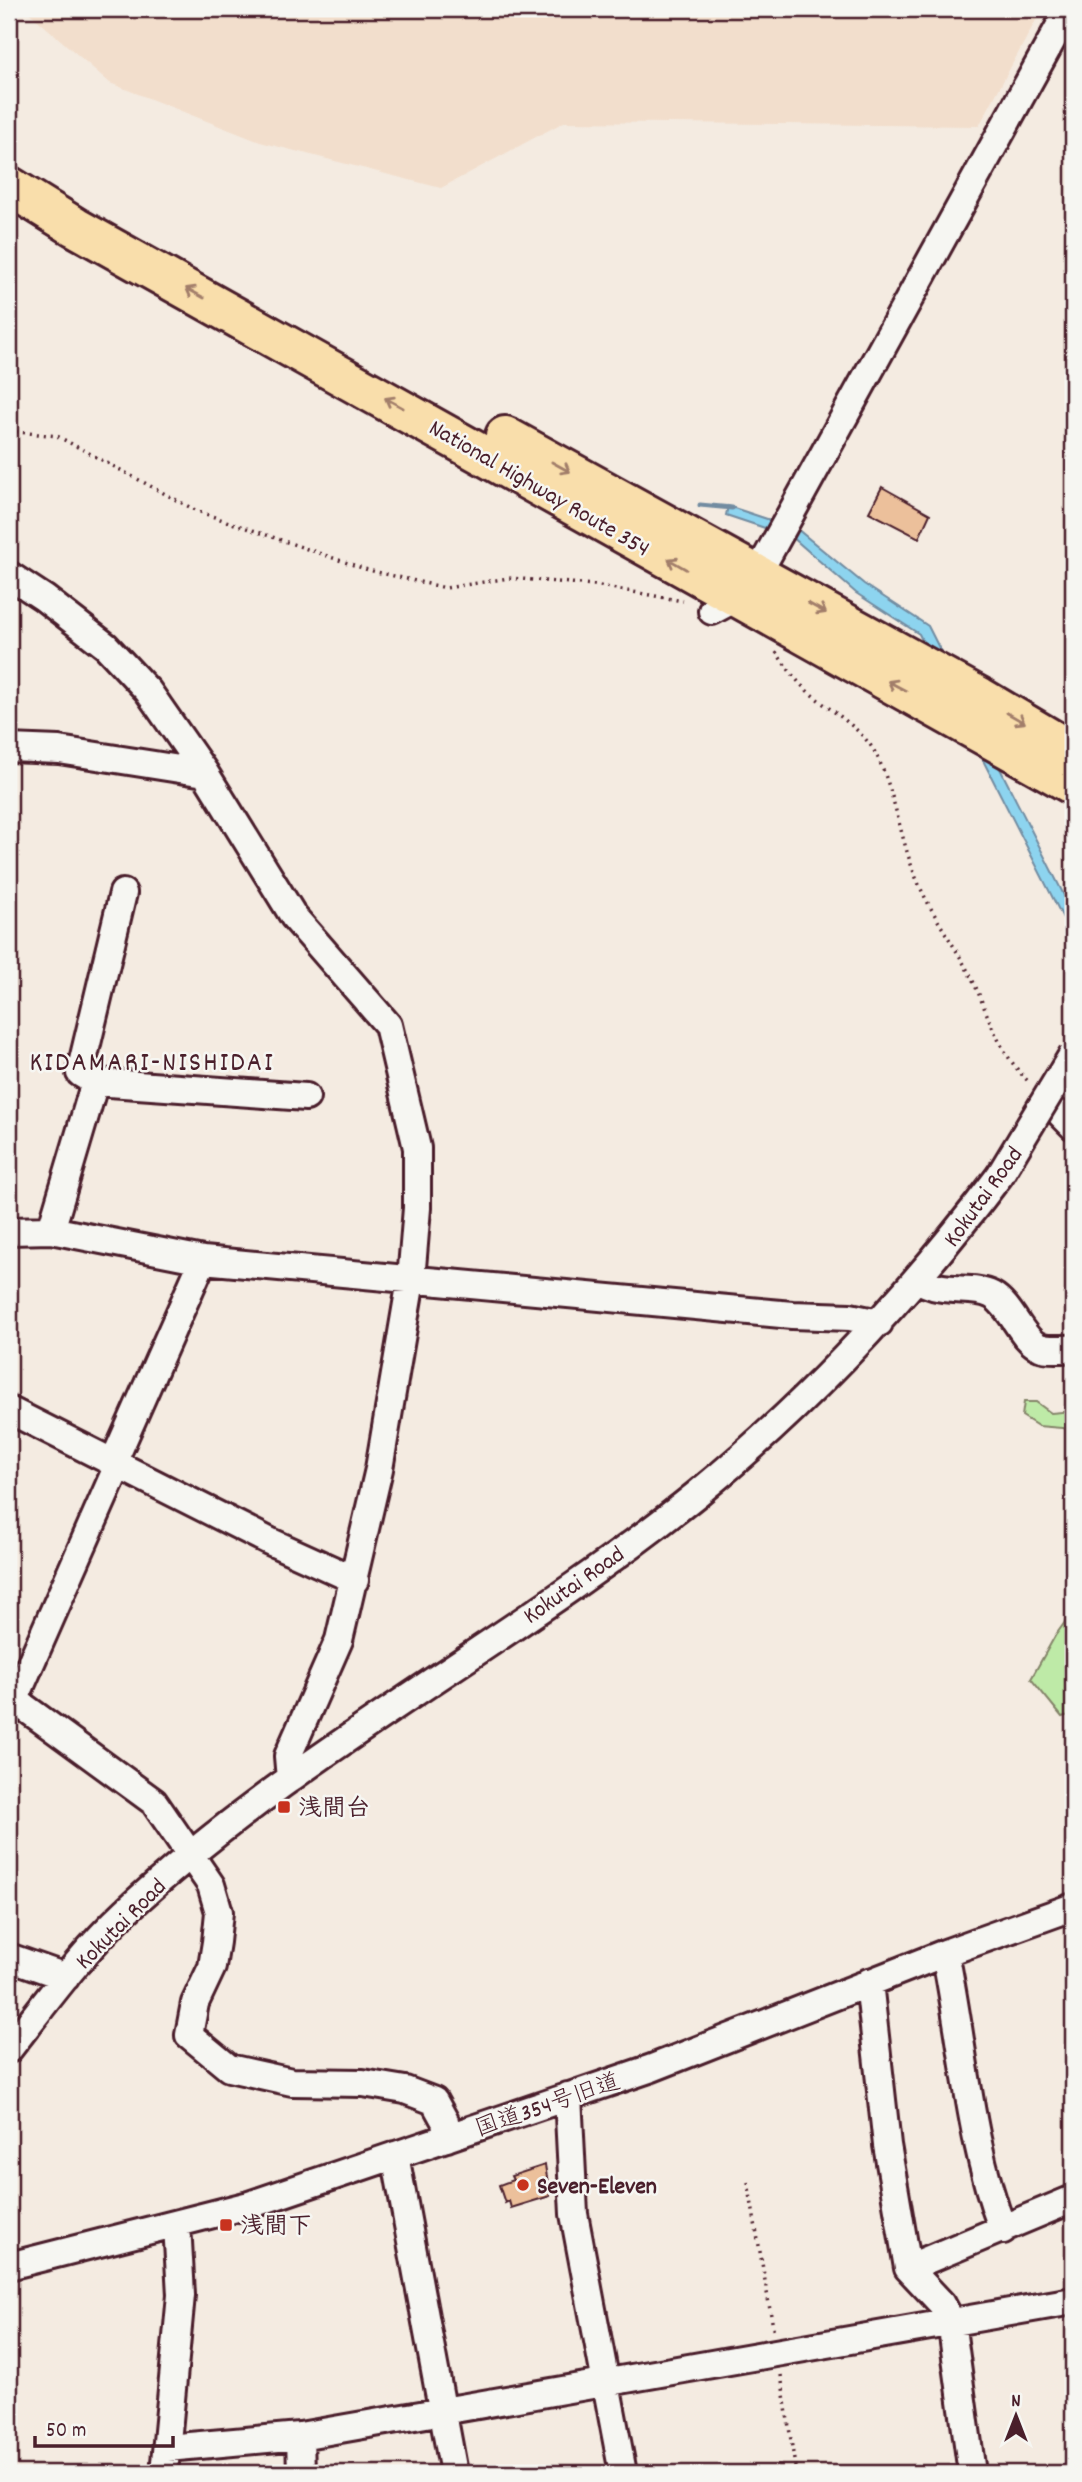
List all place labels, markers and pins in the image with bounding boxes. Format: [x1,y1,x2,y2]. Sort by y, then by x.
place label: 浅間台 [298,1793,370,1827]
marker: 浅間台 [276,1799,292,1815]
place label: Seven-Eleven [537,2171,657,2205]
marker: Seven-Eleven [515,2177,531,2193]
place label: 浅間下 [240,2211,312,2245]
marker: 浅間下 [218,2217,234,2233]

